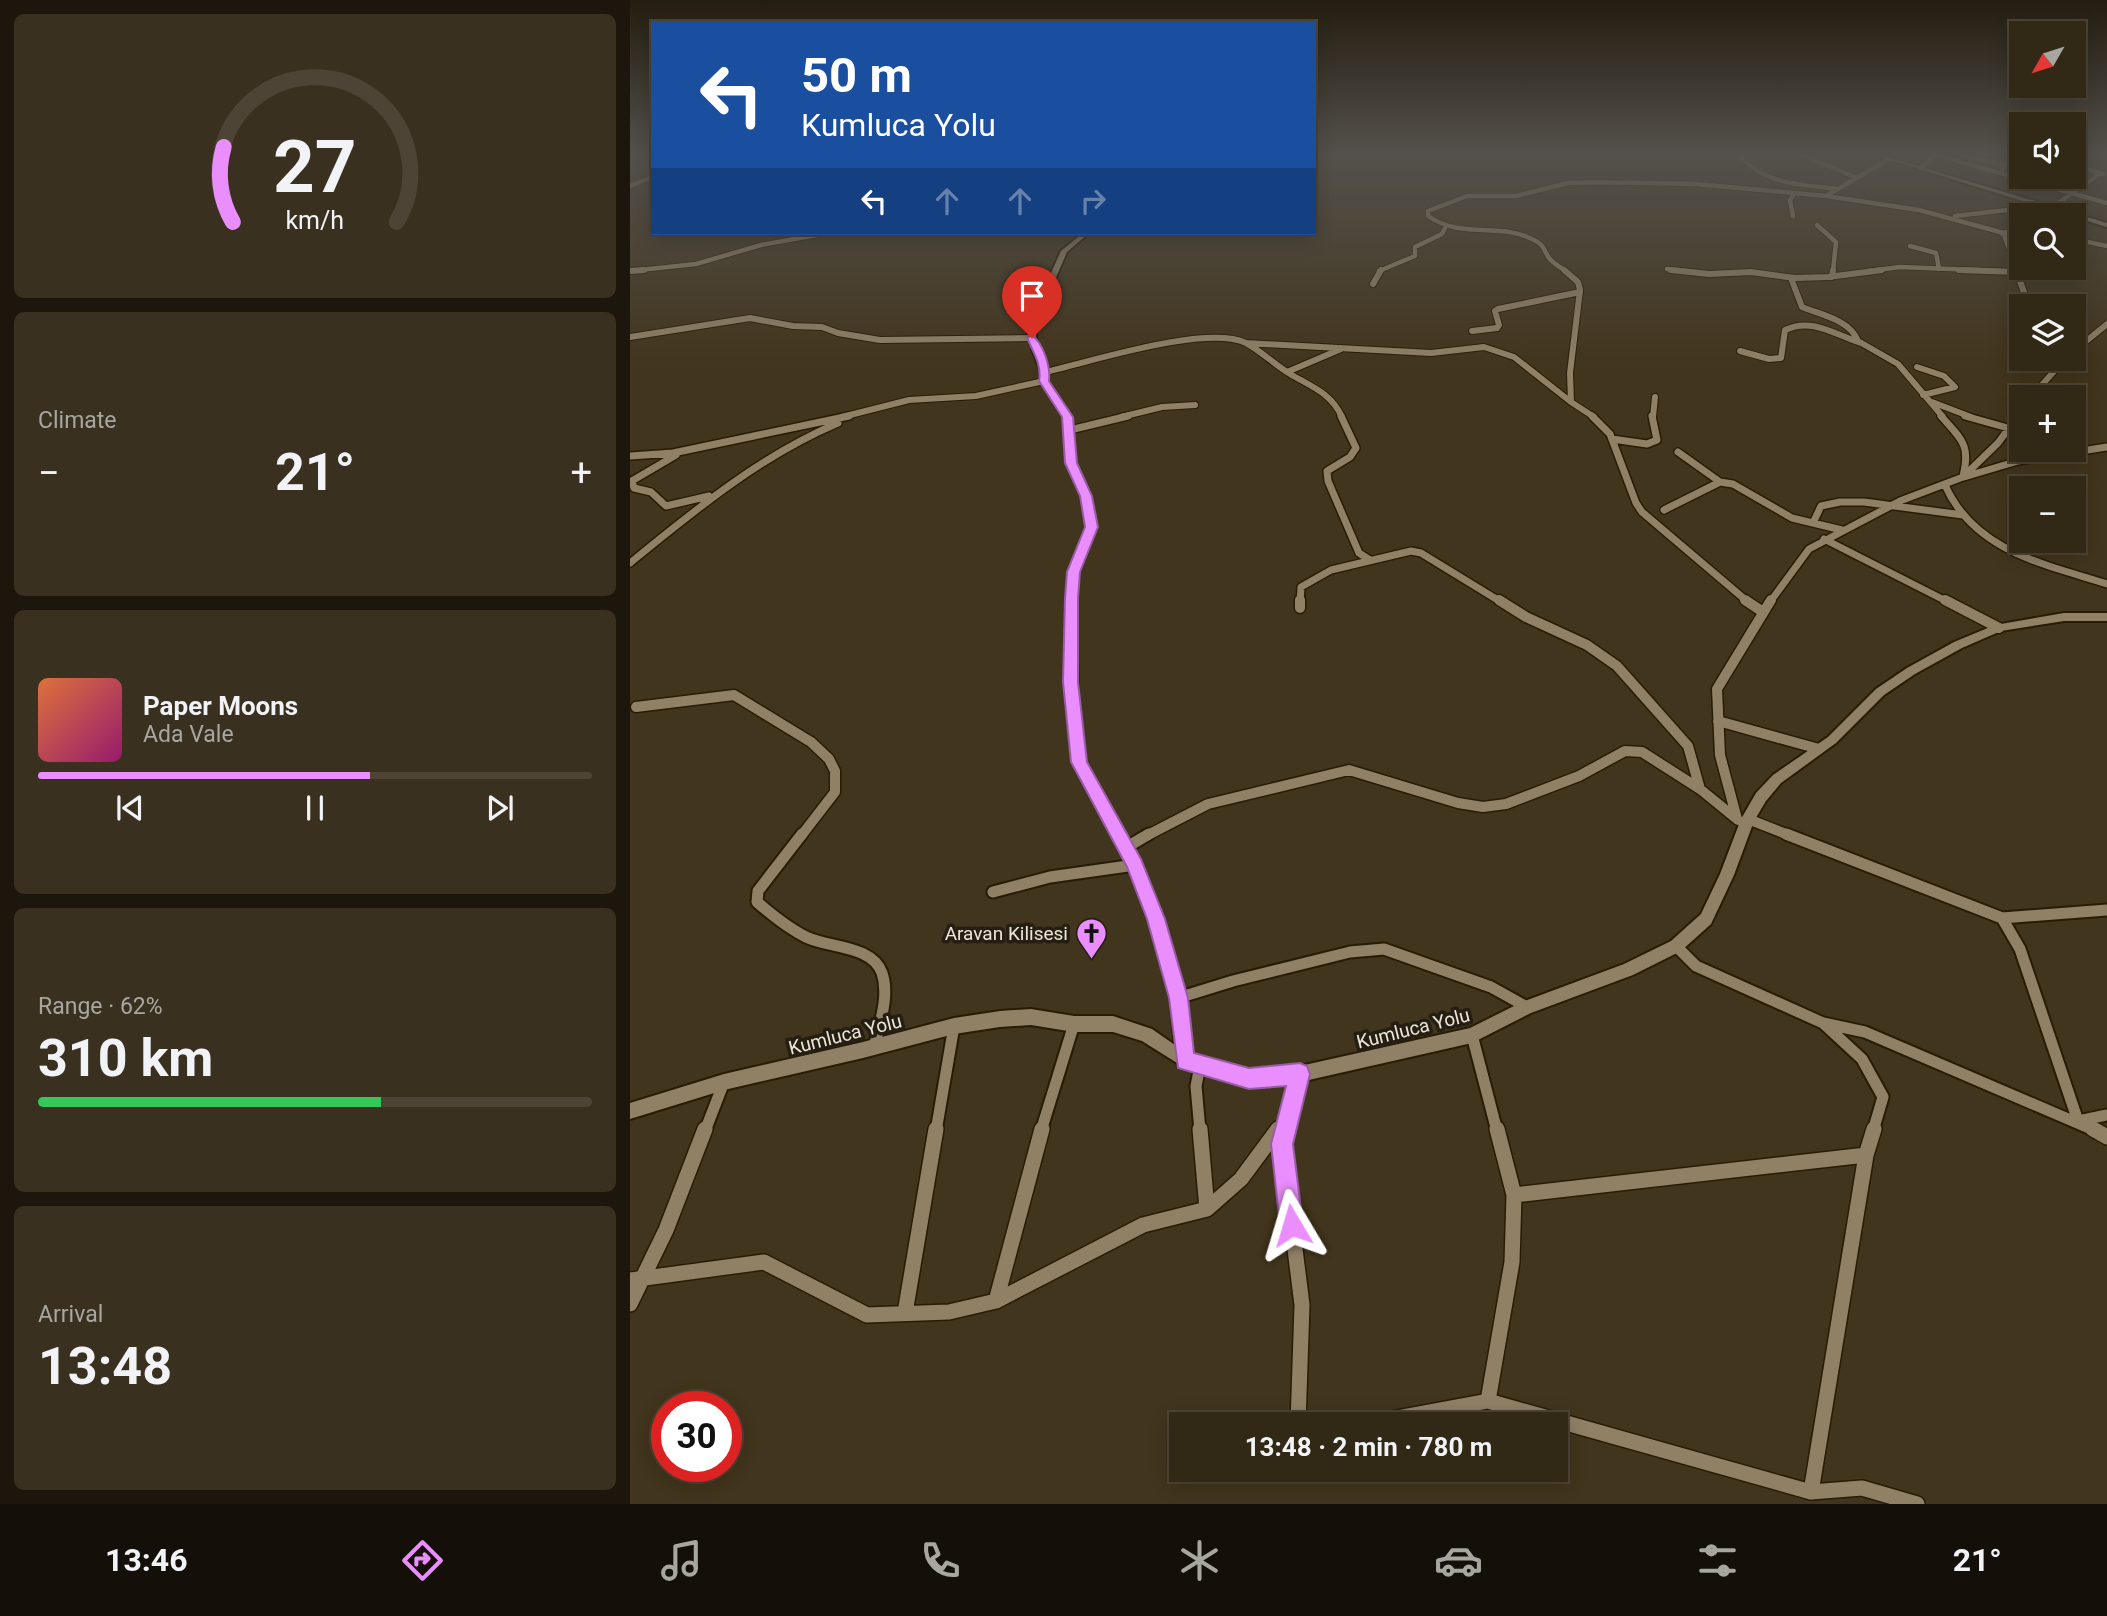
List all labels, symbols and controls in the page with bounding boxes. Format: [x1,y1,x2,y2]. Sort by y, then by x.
north arrow [2009,21,2086,98]
map controls [2009,21,2086,553]
text: 50 m [801,47,912,104]
icon: left [686,49,777,140]
text: Kumluca Yolu [801,106,996,144]
button: sound [2009,112,2086,189]
text: 27 [273,124,357,210]
icon: left [855,182,893,220]
icon: ahead [928,182,966,220]
icon: ahead [1001,182,1039,220]
icon: right [1074,182,1112,220]
button: search [2009,203,2086,280]
text: km/h [286,206,344,235]
pin [1002,266,1062,338]
icon: arrive [1013,277,1051,315]
button: layers [2009,294,2086,371]
button: + [2009,385,2086,462]
text: Climate [38,407,117,434]
text: 21° [275,442,355,503]
text: − [38,451,60,495]
text: + [570,451,592,495]
button: − [2009,476,2086,553]
text: Paper Moons [143,691,298,721]
text: Ada Vale [143,721,234,748]
icon: previous [111,789,149,827]
icon: pause [296,789,334,827]
icon: next [481,789,519,827]
church icon: Aravan Kilisesi [1074,916,1108,960]
place label: Aravan Kilisesi [945,922,1068,945]
text: Range · 62% [38,993,163,1020]
street label: Kumluca Yolu [1354,1003,1472,1054]
street label: Kumluca Yolu [786,1009,904,1060]
text: 310 km [38,1028,213,1089]
position arrow [1255,1188,1329,1262]
text: Arrival [38,1301,103,1328]
text: 13:48 [38,1336,172,1397]
speed limit sign: 30 [651,1391,742,1482]
text: 13:48 · 2 min · 780 m [1245,1432,1492,1462]
icon: directions [398,1536,447,1585]
icon: music [657,1536,706,1585]
icon: phone [916,1536,965,1585]
icon: climate [1175,1536,1224,1585]
icon: car [1434,1536,1483,1585]
icon: filters [1693,1536,1742,1585]
text: 13:46 [105,1541,188,1579]
text: 21° [1953,1541,2002,1579]

